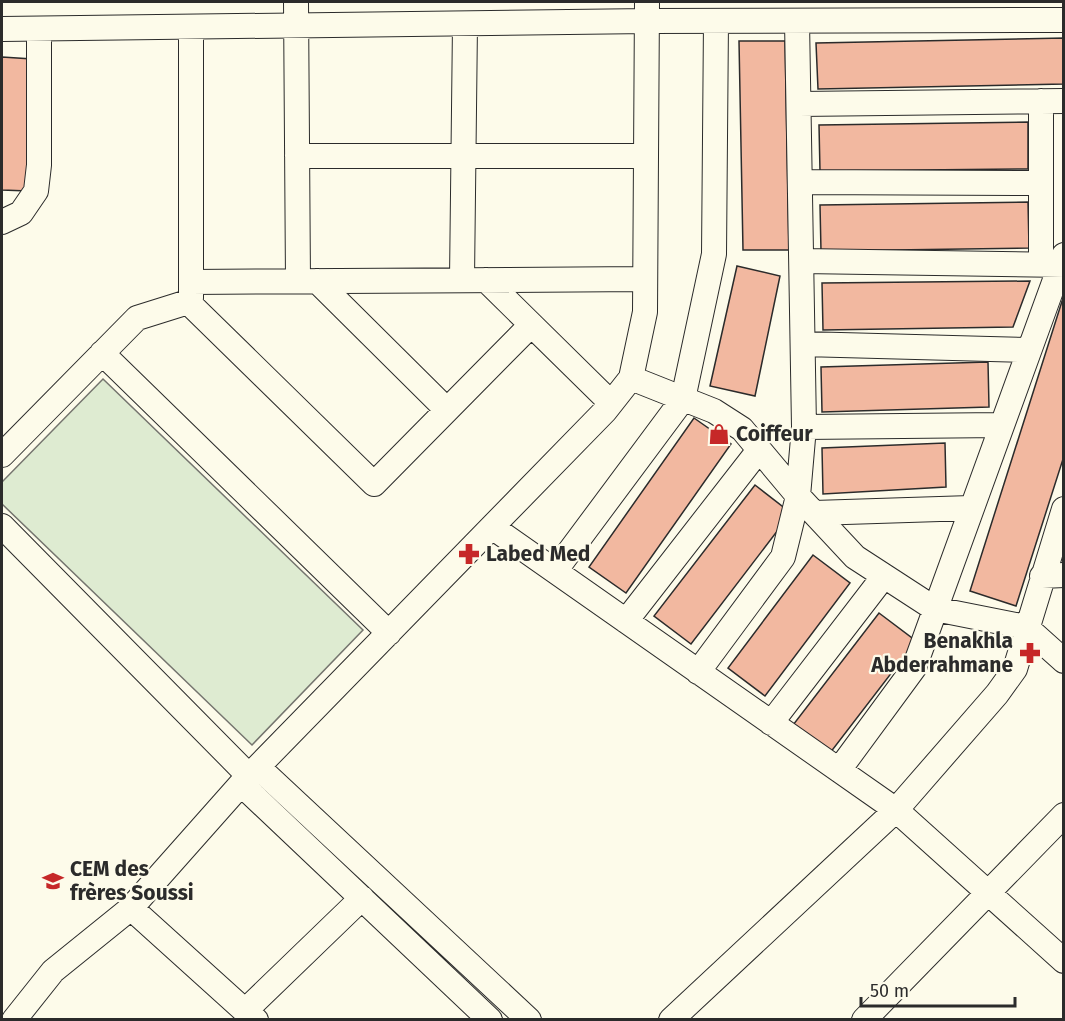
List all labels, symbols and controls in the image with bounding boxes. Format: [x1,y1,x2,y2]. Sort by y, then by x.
place label: Coiffeur [736,421,813,447]
shop icon: Coiffeur [707,422,731,446]
place label: Labed Med [486,541,590,567]
pharmacy icon: Labed Med [457,542,481,566]
place label: Benakhla Abderrahmane [870,628,1013,678]
pharmacy icon: Benakhla Abderrahmane [1018,641,1042,665]
place label: CEM des frères Soussi [70,856,194,906]
school or university icon: CEM des frères Soussi [41,869,65,893]
scale bar [861,970,1016,1008]
text: 50 m [870,980,909,1002]

